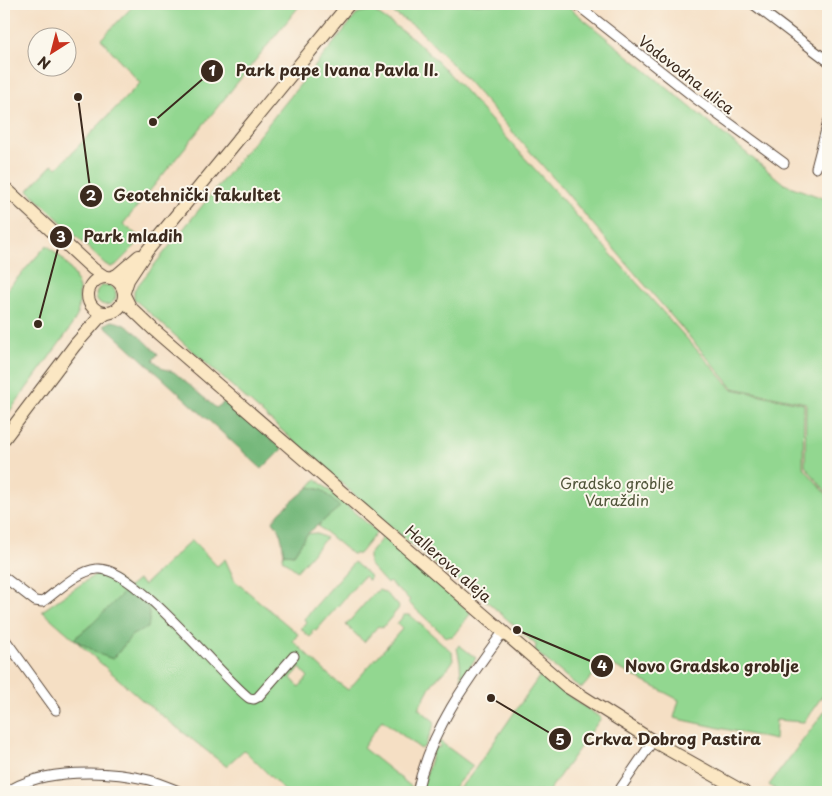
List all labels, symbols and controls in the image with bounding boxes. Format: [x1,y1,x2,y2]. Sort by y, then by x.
north arrow [28,28,78,78]
street label: Vodovodna ulica [634,29,740,119]
text: N [33,51,55,75]
callout: Park pape Ivana Pavla II. [200,55,449,86]
text: Park pape Ivana Pavla II. [236,57,438,81]
text: 1 [208,58,216,81]
callout: Geotehnički fakultet [78,180,291,211]
text: Geotehnički fakultet [113,182,281,206]
text: 2 [86,183,97,206]
callout: Park mladih [49,221,193,252]
text: Park mladih [83,223,183,247]
text: 3 [56,224,66,247]
park label: Gradsko groblje Varaždin [560,471,674,511]
street label: Hallerova aleja [401,519,498,608]
callout: Novo Gradsko groblje [590,651,810,682]
text: 4 [597,653,607,676]
text: Novo Gradsko groblje [625,653,799,677]
callout: Crkva Dobrog Pastira [548,724,772,755]
text: Crkva Dobrog Pastira [583,726,761,750]
text: 5 [555,727,565,750]

